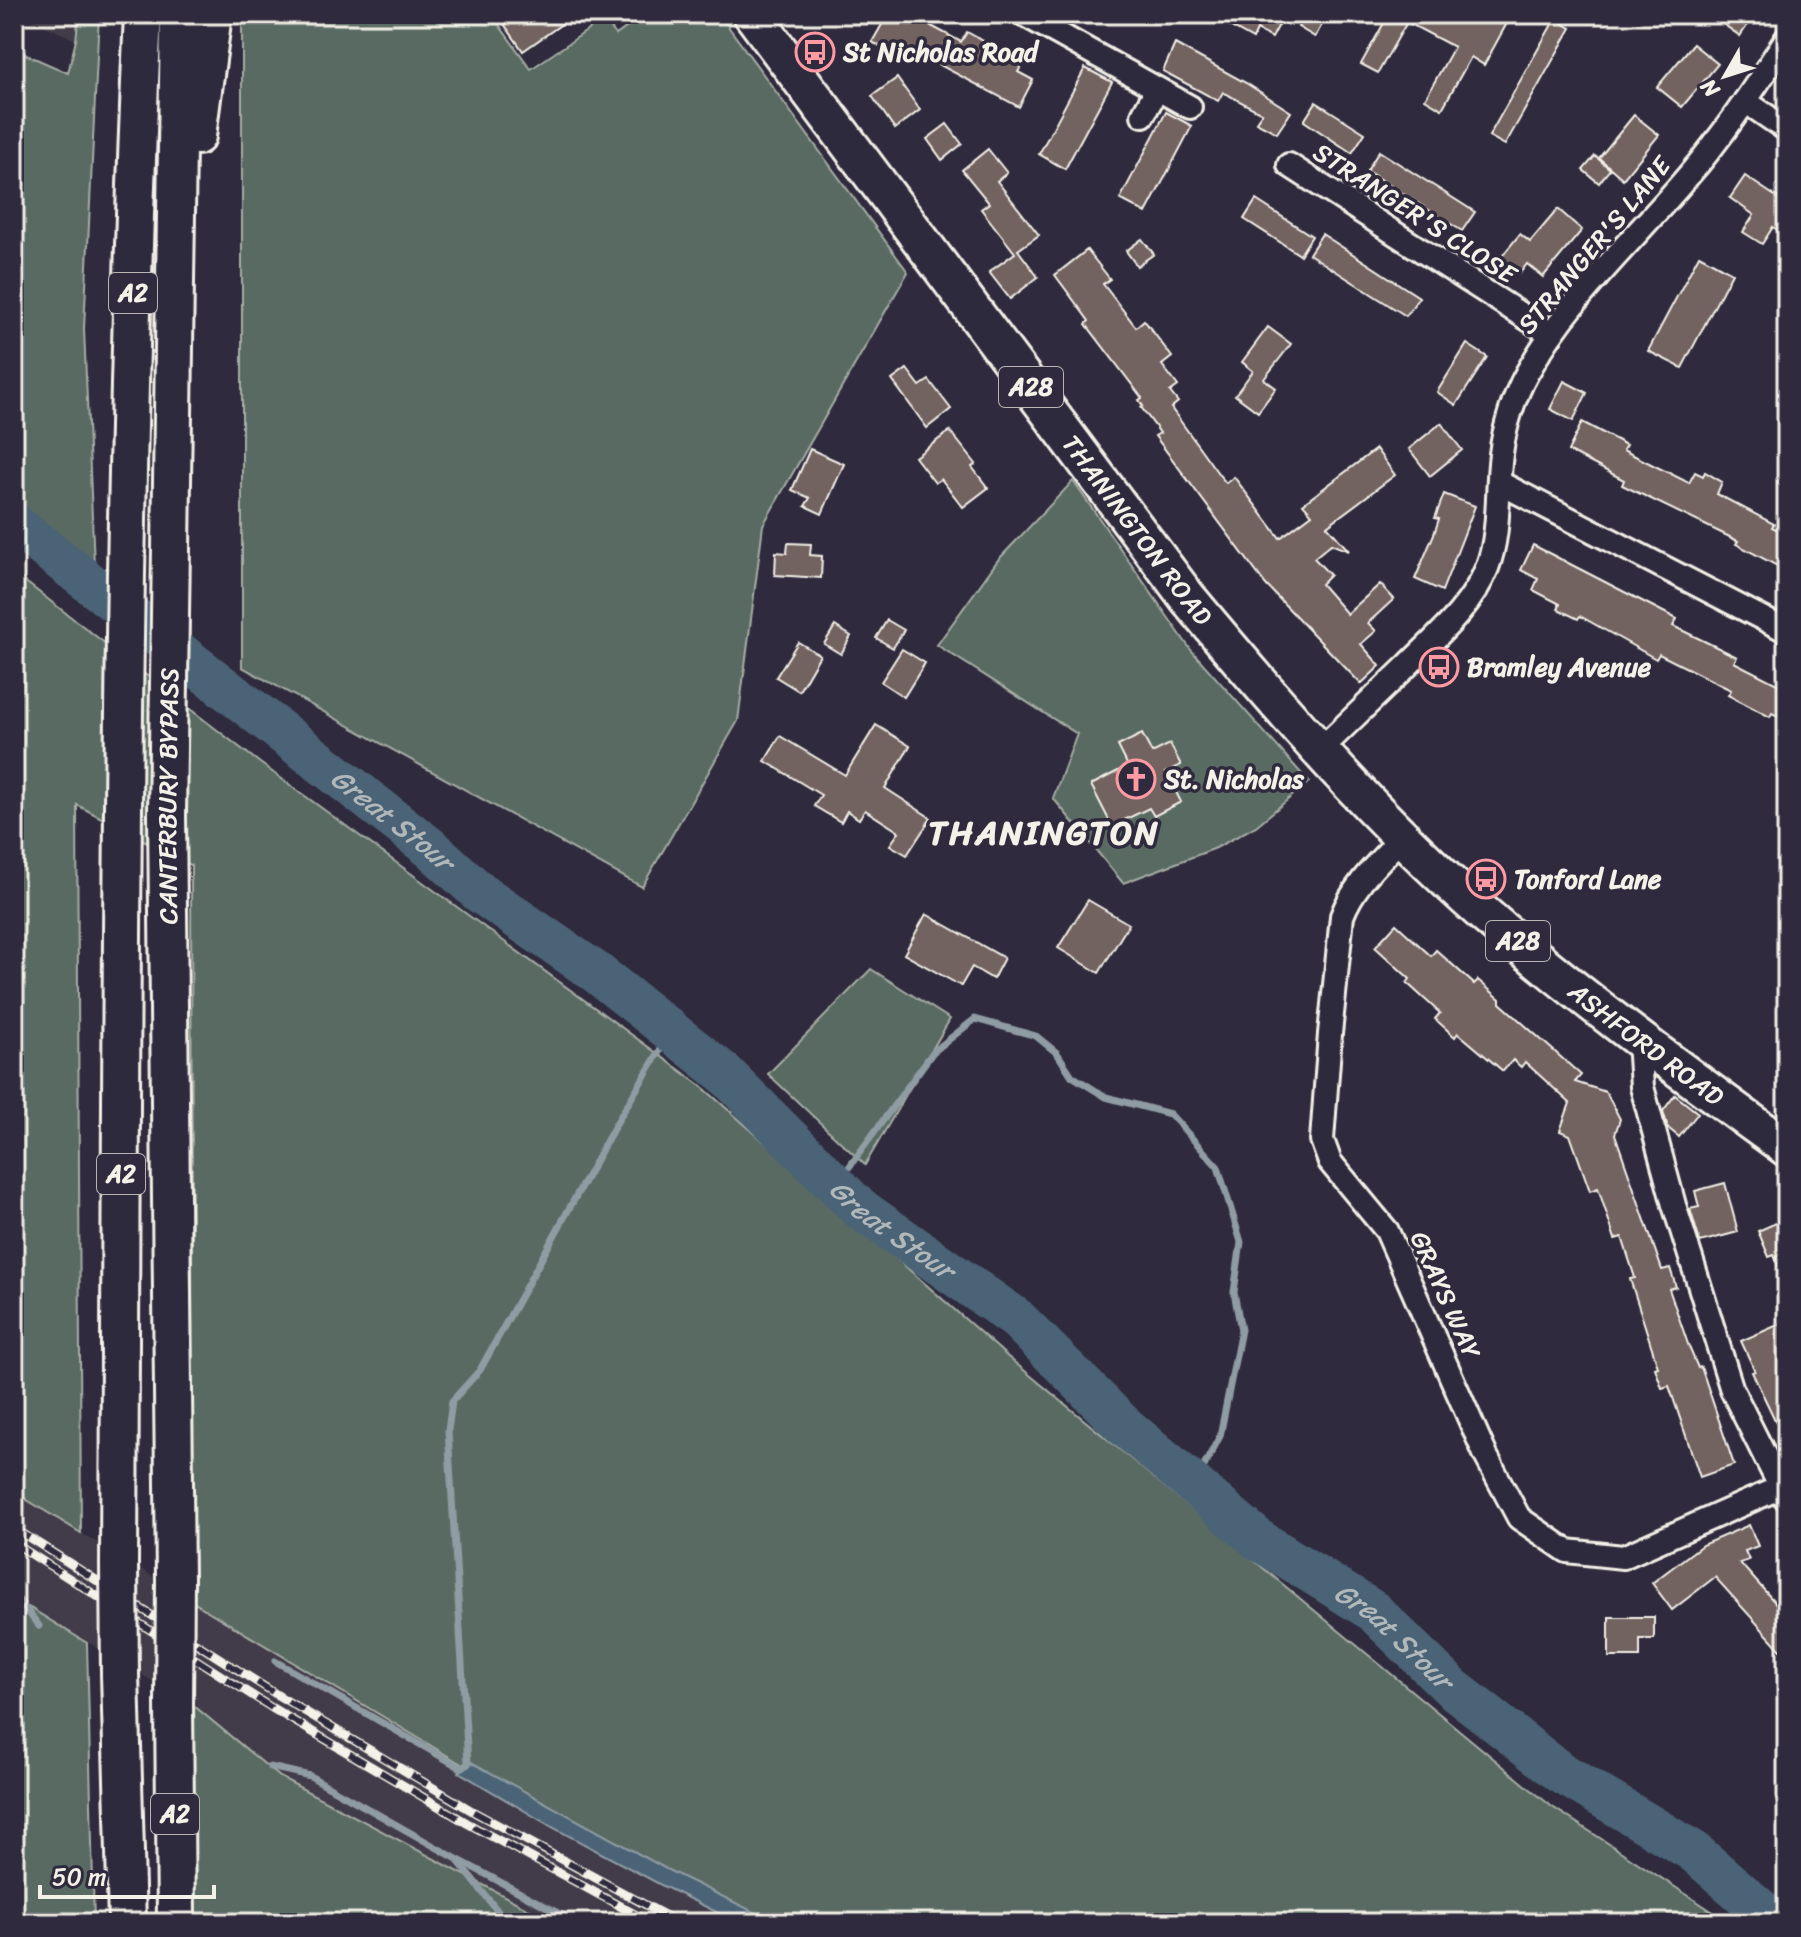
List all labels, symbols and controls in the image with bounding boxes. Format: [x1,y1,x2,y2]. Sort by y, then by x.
place label: St Nicholas Road [842,29,1040,75]
bus stop icon: St Nicholas Road [794,31,836,73]
north arrow [1685,36,1765,116]
text: N [1689,69,1730,107]
street label: STRANGER'S CLOSE [1304,130,1528,297]
street label: STRANGER'S LANE [1505,144,1684,345]
road number: A2 [109,273,157,313]
road number: A28 [999,367,1063,407]
street label: THANINGTON ROAD [1050,424,1225,636]
place label: Bramley Avenue [1467,644,1652,690]
bus stop icon: Bramley Avenue [1418,646,1460,688]
street label: CANTERBURY BYPASS [144,667,192,924]
water label: Great Stour [320,755,470,887]
place label: St. Nicholas [1163,756,1305,802]
church icon: St. Nicholas [1115,758,1157,800]
district label: THANINGTON [928,803,1160,863]
place label: Tonford Lane [1514,856,1662,902]
bus stop icon: Tonford Lane [1465,858,1507,900]
road number: A28 [1486,921,1550,961]
street label: ASHFORD ROAD [1557,969,1734,1118]
road number: A2 [97,1154,145,1194]
water label: Great Stour [817,1167,969,1296]
street label: GRAYS WAY [1397,1223,1495,1367]
water label: Great Stour [1325,1569,1469,1706]
road number: A2 [151,1794,199,1834]
scale bar [40,1849,214,1899]
text: 50 m [52,1856,107,1898]

